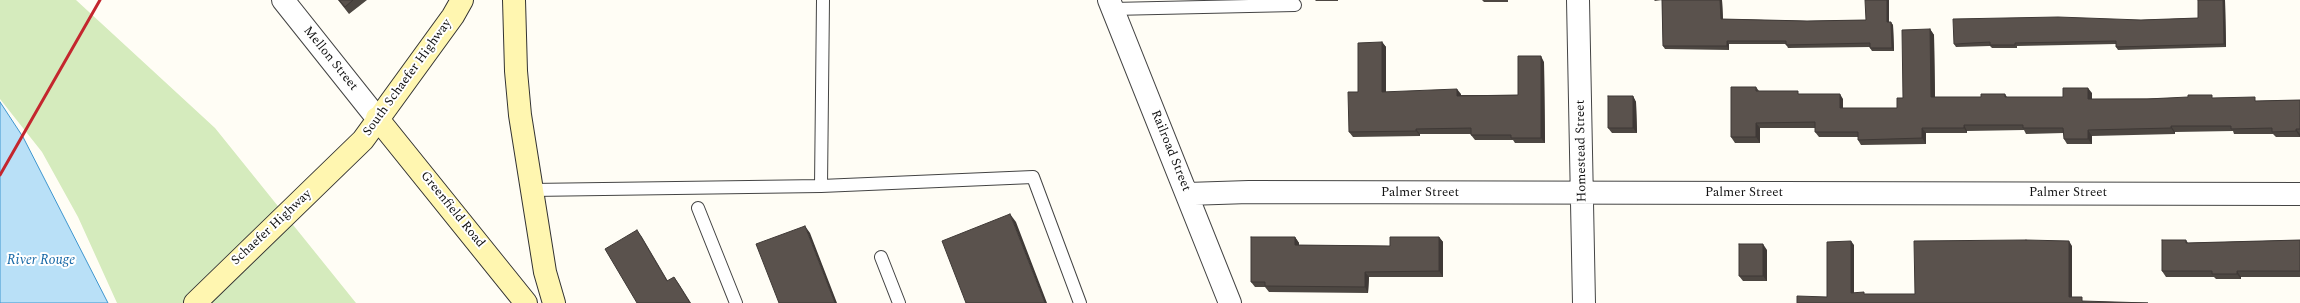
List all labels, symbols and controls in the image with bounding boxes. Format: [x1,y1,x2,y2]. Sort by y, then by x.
street label: South Schaefer Highway [360,16,456,140]
street label: Mellon Street [299,24,361,94]
street label: Homestead Street [1573,100,1591,202]
street label: Railroad Street [1147,108,1193,194]
street label: Greenfield Road [416,169,488,251]
street label: Palmer Street [1381,185,1459,201]
street label: Palmer Street [1705,185,1783,201]
street label: Palmer Street [2029,185,2107,201]
street label: Schaefer Highway [229,187,315,269]
water label: River Rouge [7,253,75,269]

